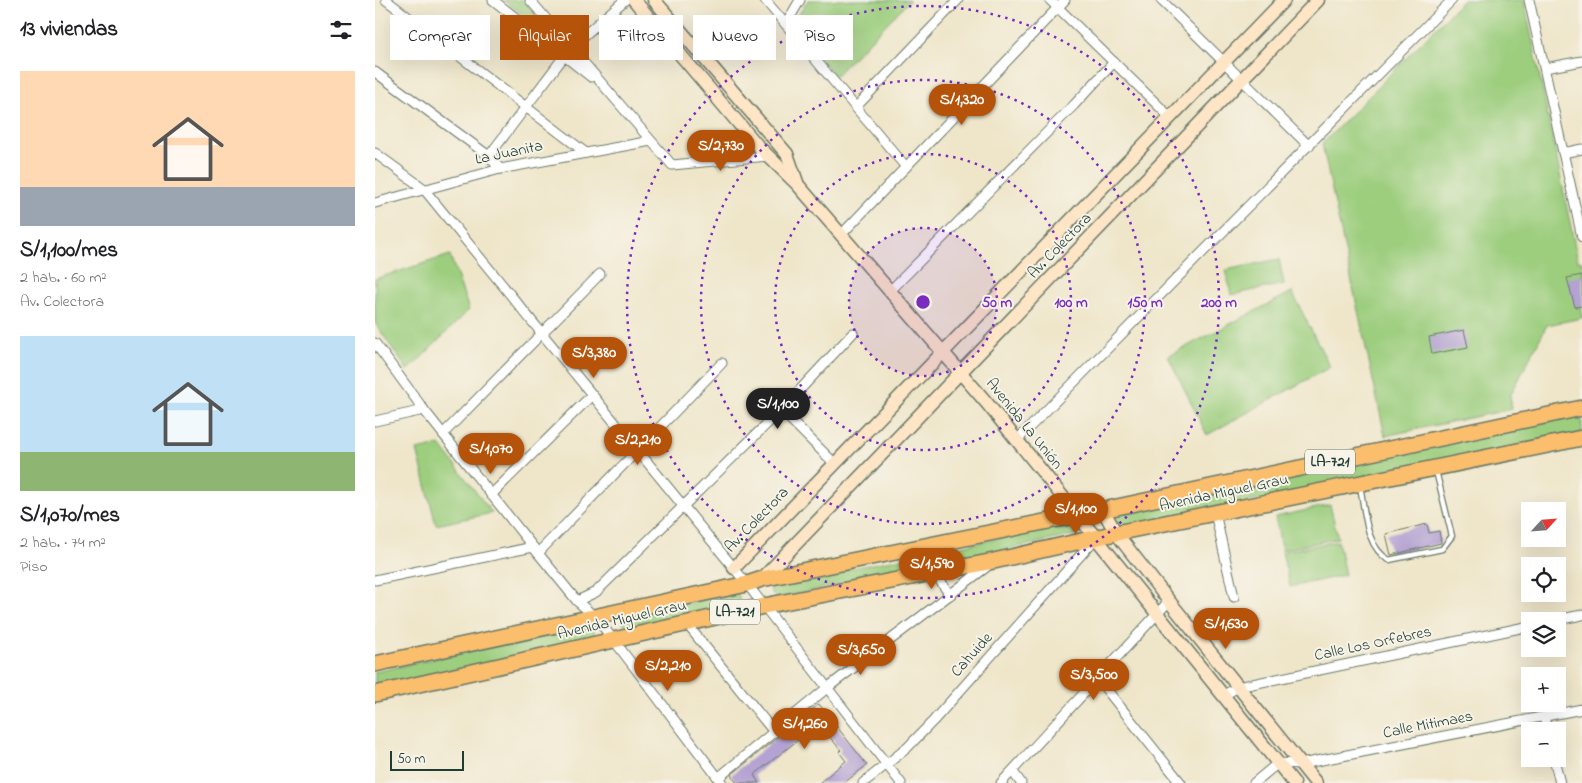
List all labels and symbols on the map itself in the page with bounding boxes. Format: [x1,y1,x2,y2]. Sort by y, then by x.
pin: S/1,320 [916,84,1008,126]
pin: S/2,730 [675,130,767,172]
street label: La Juanita [473,134,545,172]
street label: Av. Colectora [1022,207,1098,285]
text: 50 m [982,292,1013,314]
text: 100 m [1054,292,1088,314]
text: 150 m [1127,292,1163,314]
text: 200 m [1200,292,1237,314]
centre of rings [914,293,932,311]
pin: S/3,380 [548,336,640,379]
street label: Avenida La Unión [980,373,1069,475]
pin: S/1,100 [732,388,824,430]
pin: S/2,210 [592,424,684,466]
pin: S/1,070 [445,432,537,475]
road number: LA-721 [1305,450,1355,474]
street label: Avenida Miguel Grau [1157,468,1291,518]
street label: Av. Colectora [719,481,795,559]
pin: S/1,100 [1030,492,1122,535]
north arrow [1521,502,1566,548]
pin: S/1,590 [886,548,978,590]
street label: Avenida Miguel Grau [555,594,689,646]
road number: LA-721 [710,600,760,624]
pin: S/1,630 [1180,608,1272,650]
street label: Calle Los Orfebres [1312,620,1434,668]
street label: Cahuide [945,627,999,683]
pin: S/3,650 [815,634,907,676]
pin: S/2,210 [622,650,714,692]
pin: S/3,500 [1048,658,1140,701]
street label: Calle Mitimaes [1381,705,1475,745]
pin: S/1,260 [759,708,851,750]
scale bar [390,748,464,771]

